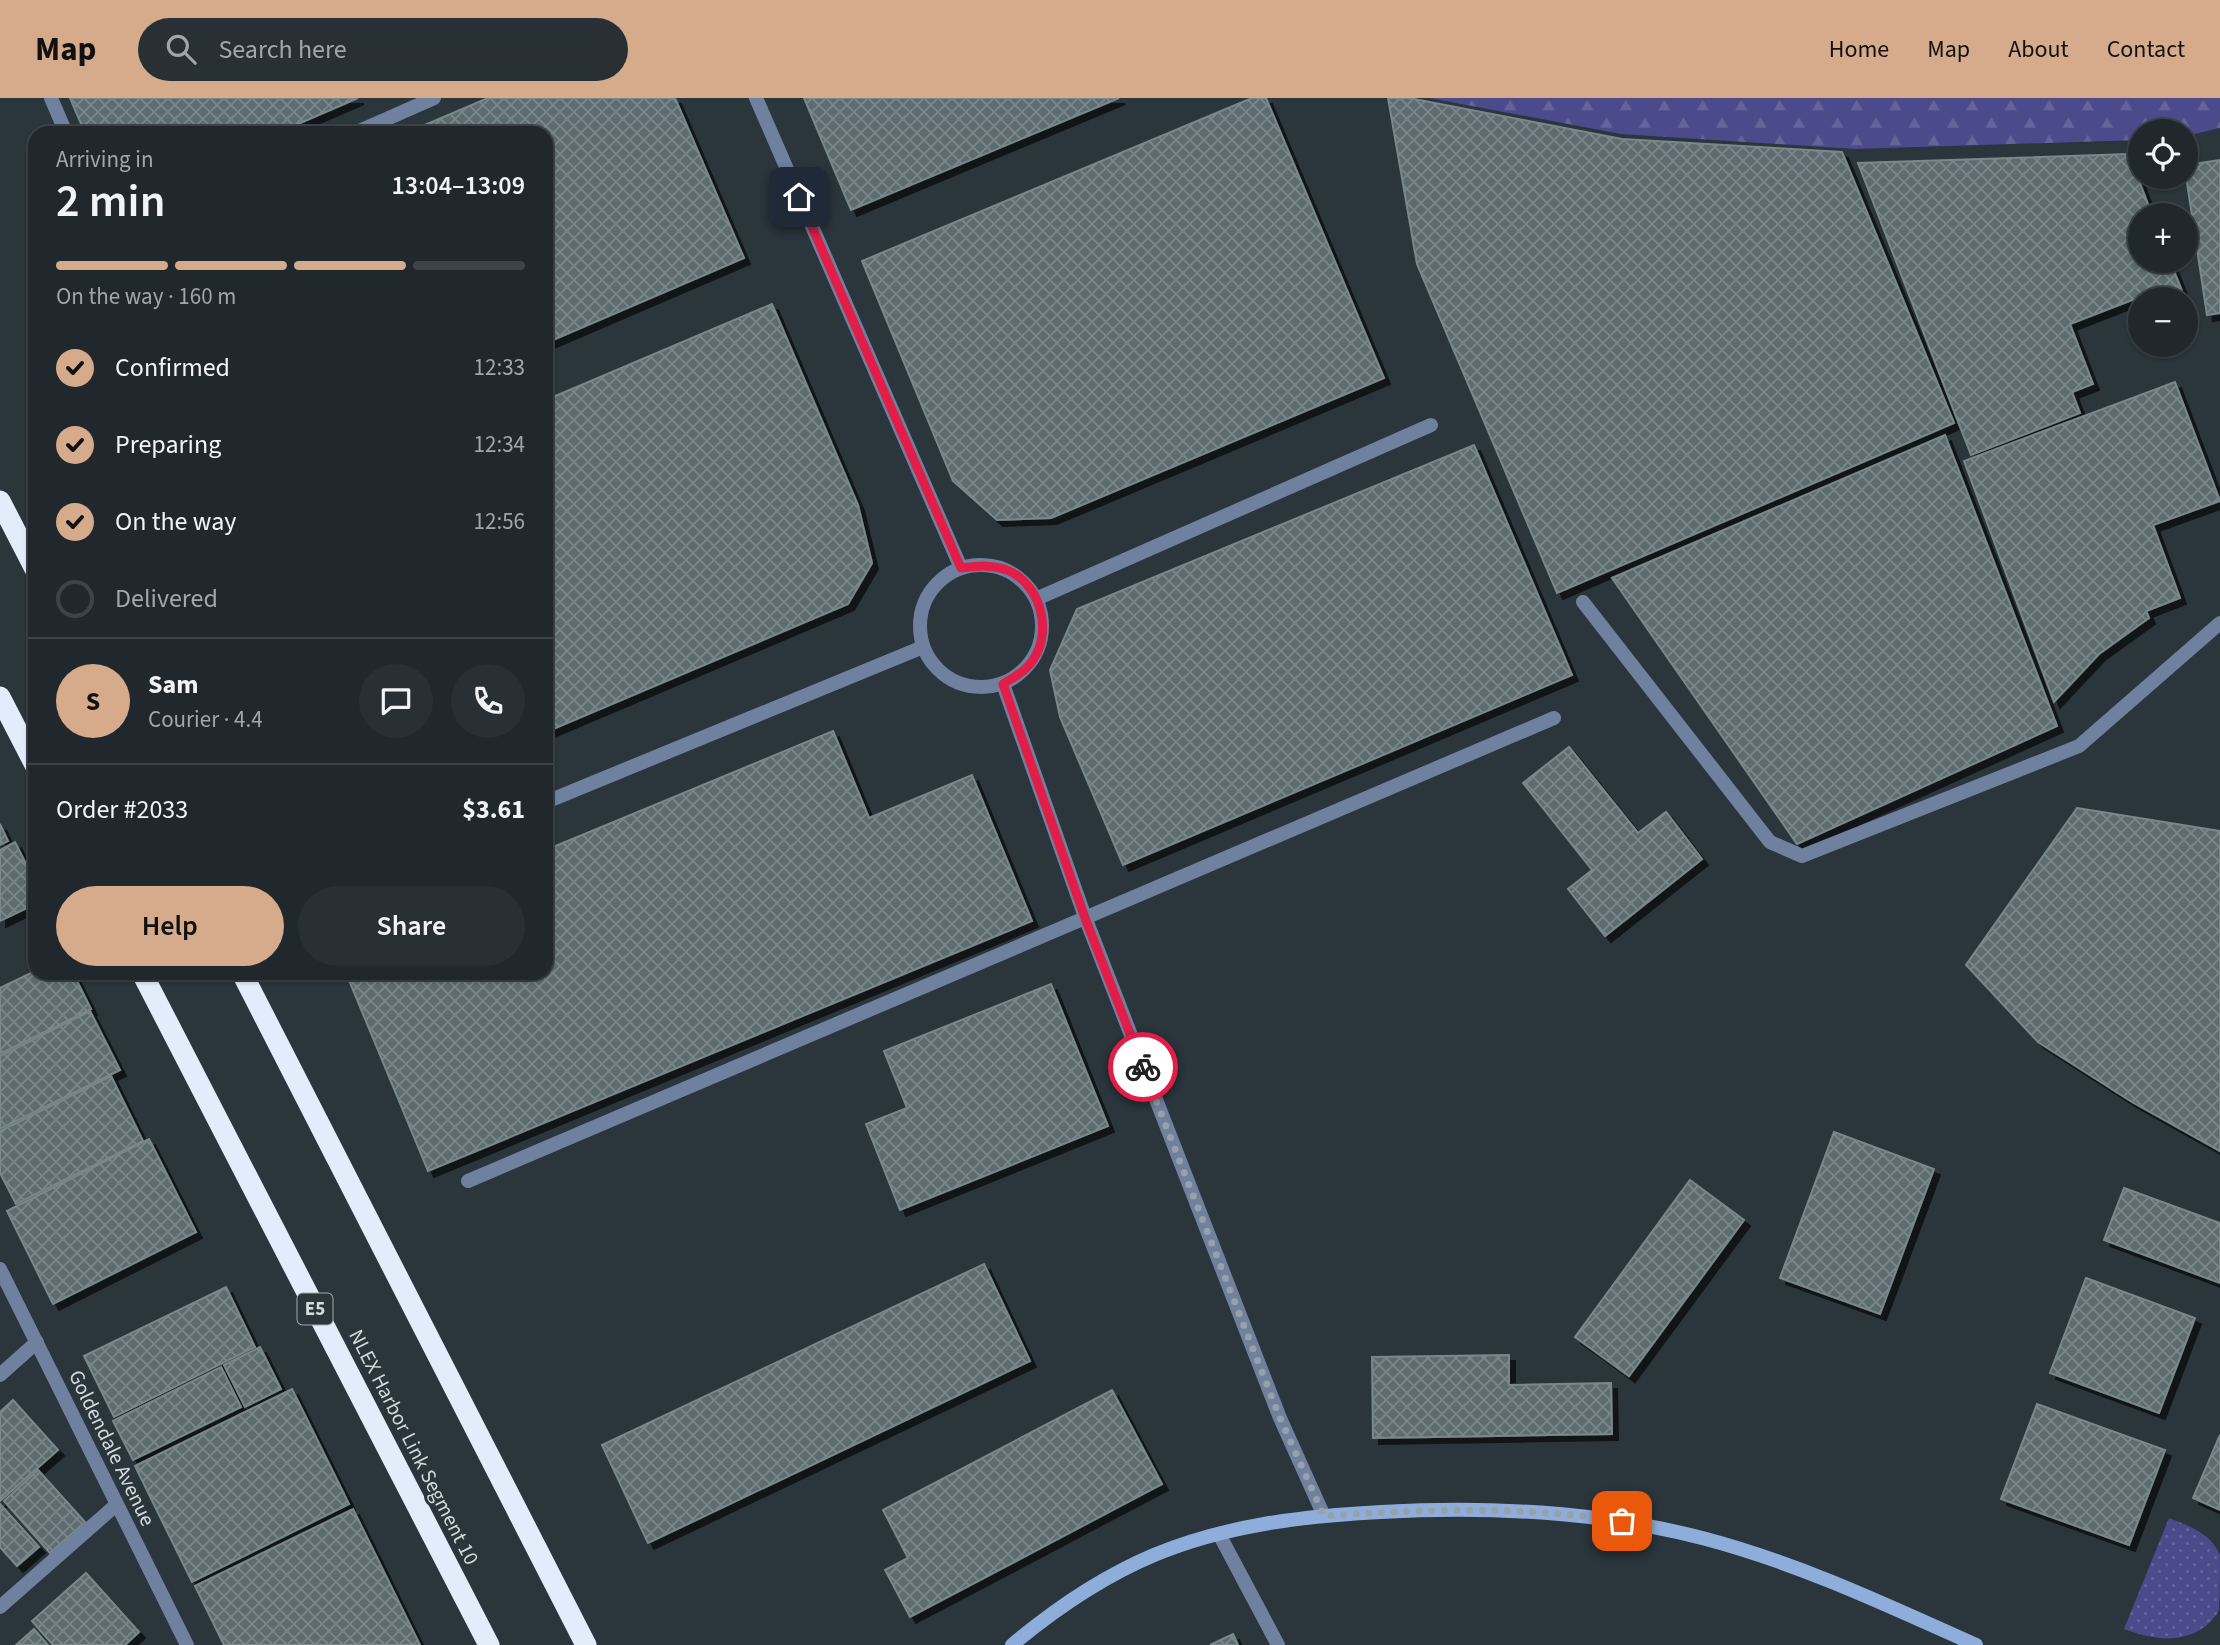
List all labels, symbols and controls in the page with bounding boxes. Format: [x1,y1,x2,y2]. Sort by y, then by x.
search box [138,18,628,81]
text: Map [35,26,96,73]
icon: search [162,30,200,68]
text: Search here [218,31,347,68]
text: Home [1829,32,1889,67]
text: Map [1927,32,1970,67]
text: About [2008,32,2069,67]
text: Contact [2107,32,2185,67]
map controls [2128,119,2198,357]
button: locate [2128,119,2198,189]
text: Arriving in [56,143,154,176]
text: 13:04–13:09 [392,167,525,204]
pin [769,167,829,227]
text: 2 min [56,169,165,234]
icon: home [780,178,818,216]
button: + [2128,203,2198,273]
text: On the way · 160 m [56,280,236,313]
button: − [2128,287,2198,357]
icon: check [56,349,94,387]
text: Confirmed [115,349,230,386]
text: 12:33 [474,351,525,384]
icon: check [56,426,94,464]
text: Preparing [115,426,221,463]
text: 12:34 [474,428,525,461]
icon: check [56,503,94,541]
text: On the way [115,503,236,540]
text: 12:56 [474,505,525,538]
text: Delivered [115,580,218,617]
button: chat [359,664,433,738]
button: phone [451,664,525,738]
text: Sam [148,666,198,703]
text: S [86,683,100,720]
text: Courier · 4.4 [148,703,263,736]
text: Order #2033 [56,791,188,828]
text: $3.61 [462,791,525,828]
button: Help [56,886,284,966]
button: Share [298,886,525,966]
courier [1108,1032,1178,1102]
icon: bike [1124,1048,1162,1086]
road number: E5 [298,1294,332,1324]
street label: NLEX Harbor Link Segment 10 [341,1324,487,1570]
street label: Goldendale Avenue [61,1365,163,1531]
pin [1592,1491,1652,1551]
icon: bag [1603,1502,1641,1540]

